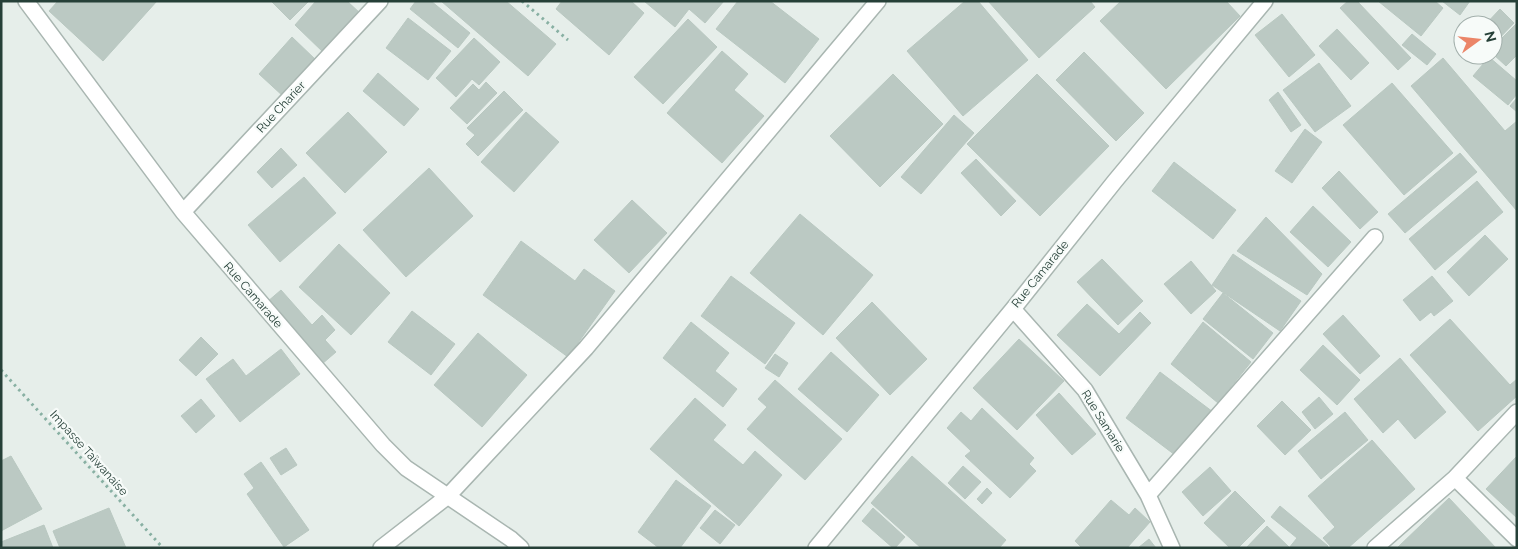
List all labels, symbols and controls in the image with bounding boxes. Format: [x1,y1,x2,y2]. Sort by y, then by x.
north arrow [1453,15,1503,65]
text: N [1481,29,1500,44]
street label: Rue Charier [254,78,309,135]
street label: Rue Camarade [1009,238,1071,310]
street label: Rue Camarade [221,259,285,331]
street label: Rue Samarie [1078,388,1128,454]
street label: Impasse Taïwanaise [47,408,131,498]

